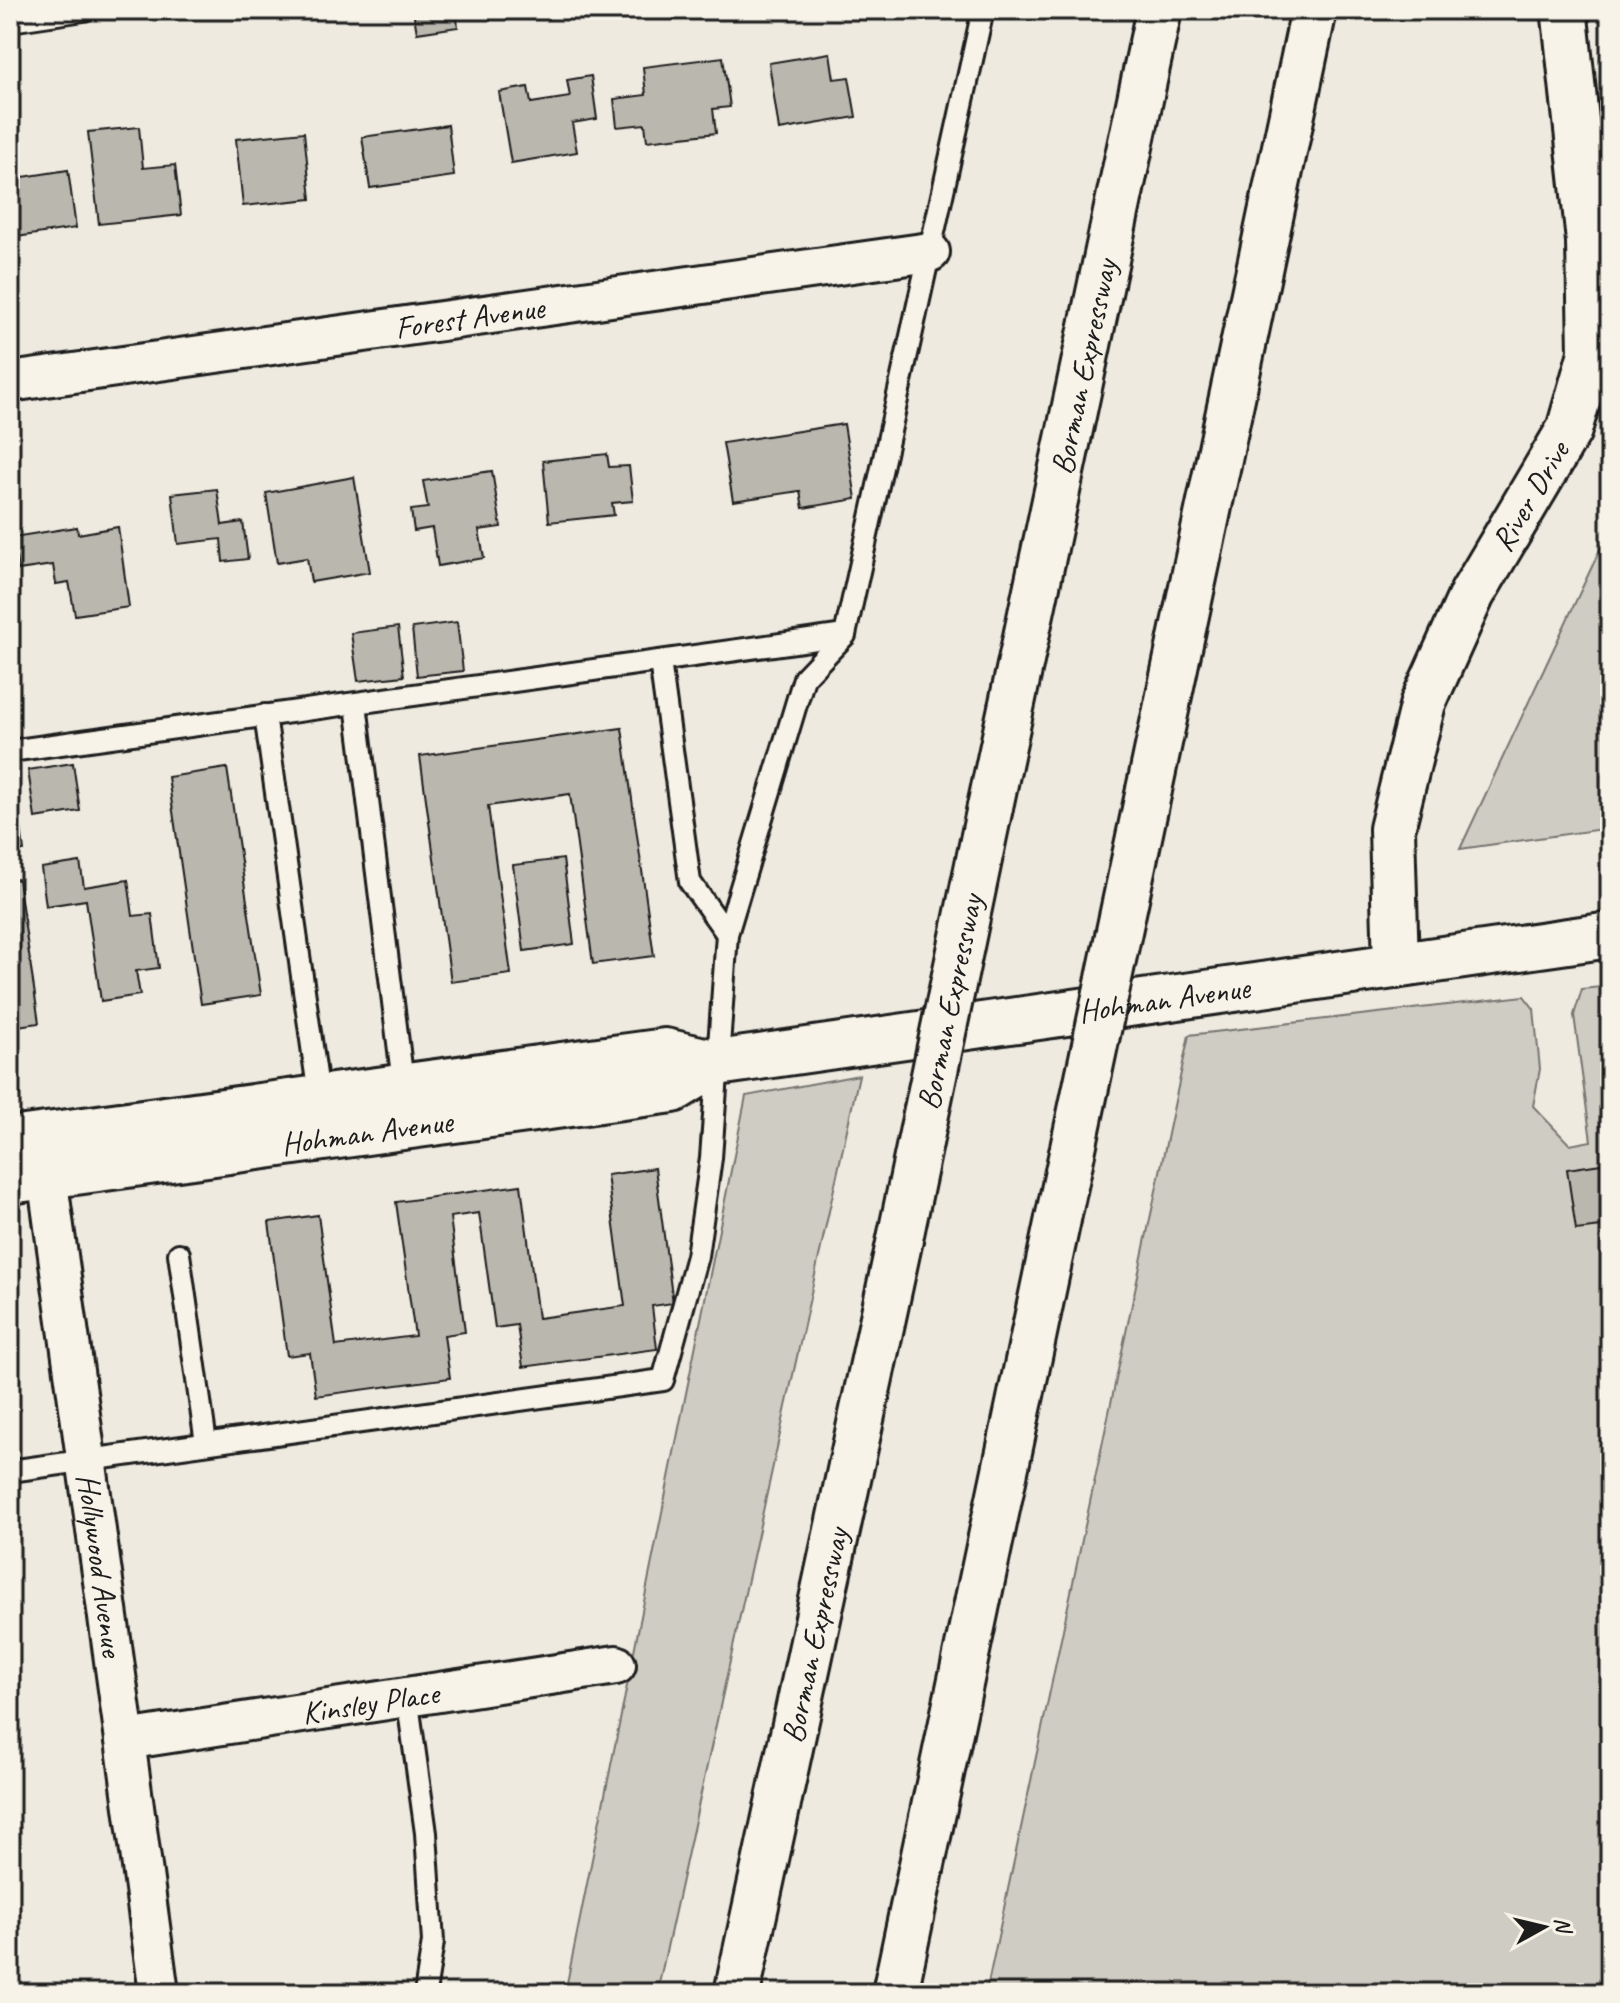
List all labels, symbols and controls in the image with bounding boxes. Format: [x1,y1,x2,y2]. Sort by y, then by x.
street label: Borman Expressway [1041,253,1127,478]
street label: Forest Avenue [392,286,549,348]
street label: River Drive [1482,432,1580,559]
street label: Borman Expressway [907,888,993,1113]
street label: Hohman Avenue [1076,967,1255,1032]
street label: Hohman Avenue [279,1100,457,1165]
street label: Hollywood Avenue [67,1471,134,1662]
street label: Borman Expressway [772,1521,859,1746]
street label: Kinsley Place [299,1672,444,1734]
north arrow [1504,1887,1584,1967]
text: N [1548,1916,1578,1936]

